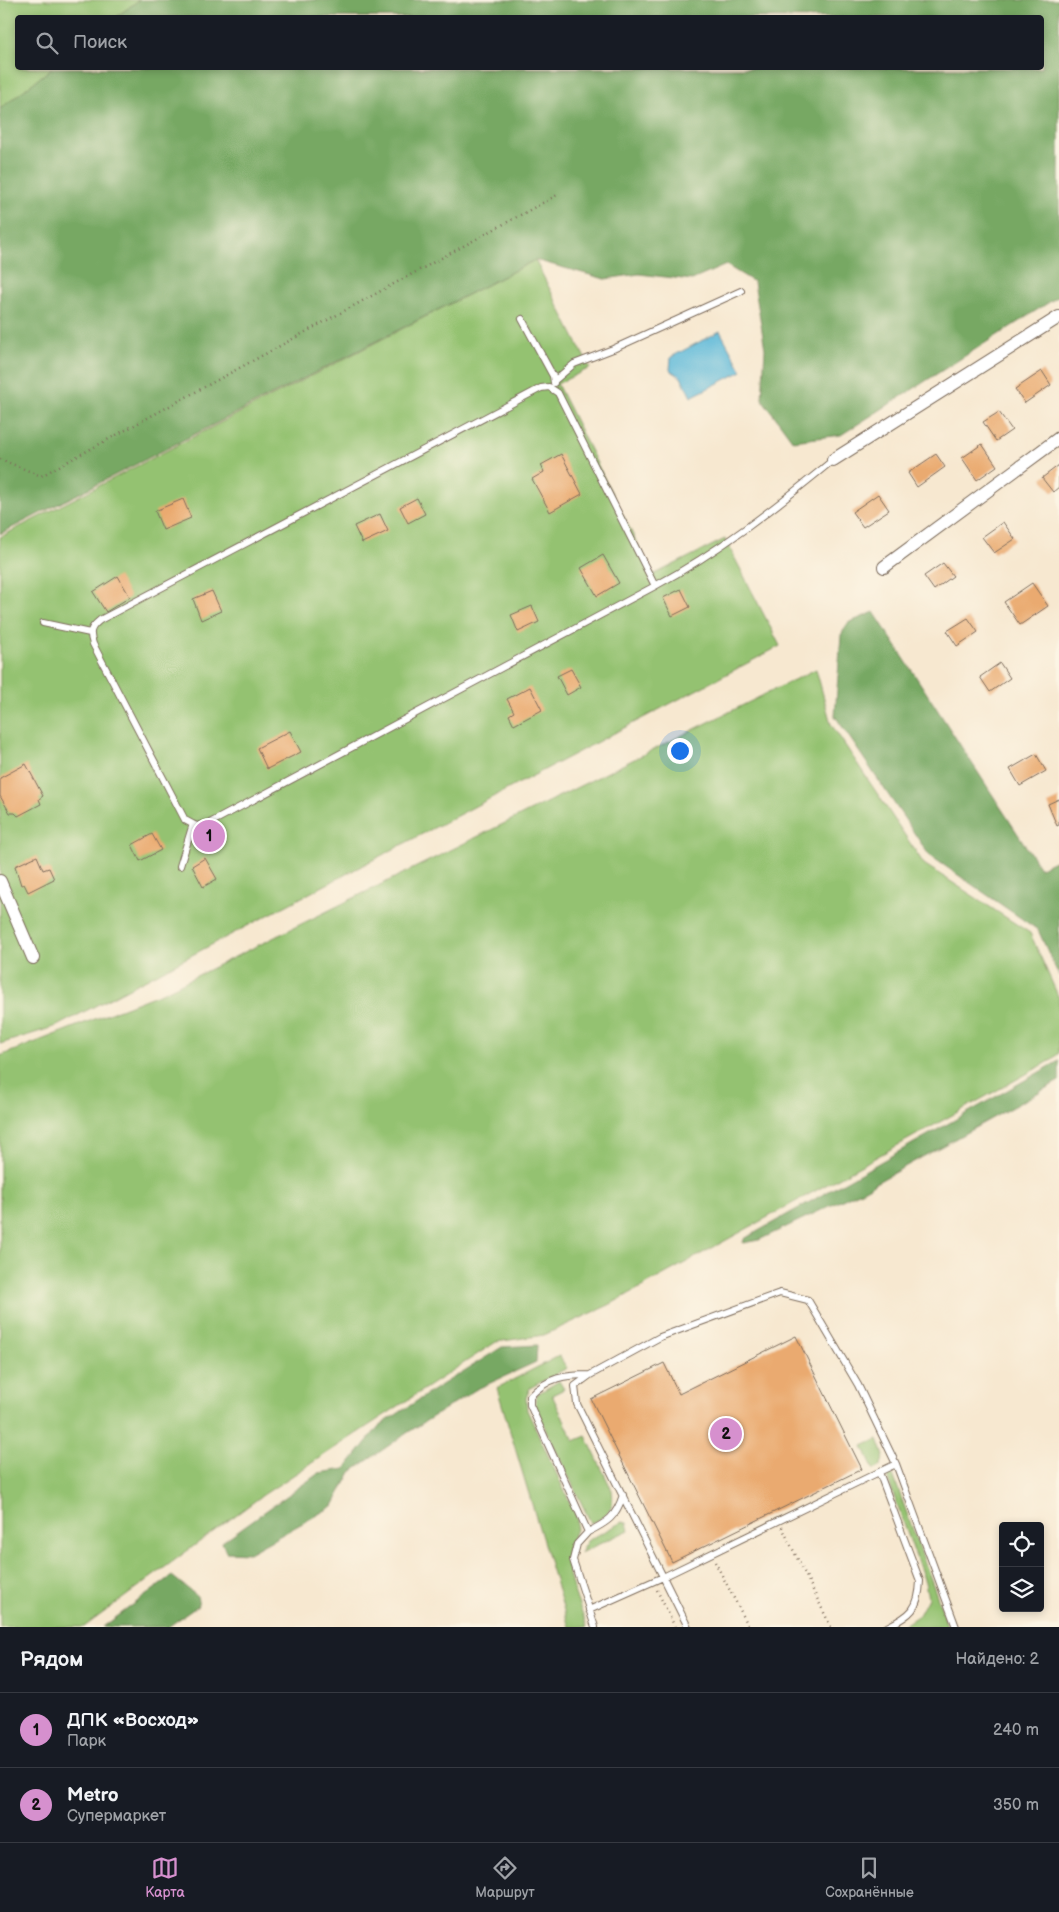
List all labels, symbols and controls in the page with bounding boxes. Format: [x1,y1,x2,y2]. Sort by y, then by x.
search box [15,15,1044,70]
icon: search [33,29,61,57]
text: Поиск [73,31,127,54]
your location [667,738,693,764]
pin: 1 [193,817,225,855]
pin: 2 [710,1415,742,1453]
map controls [999,1522,1044,1612]
button: locate [999,1522,1044,1567]
button: layers [999,1567,1044,1612]
text: Рядом [20,1647,83,1672]
text: Найдено: 2 [955,1650,1039,1669]
text: ДПК «Восход» [67,1709,199,1732]
text: 1 [33,1721,39,1740]
text: 240 m [993,1721,1039,1740]
text: Парк [67,1732,106,1751]
text: Metro [67,1784,119,1807]
text: 2 [31,1796,41,1815]
text: 350 m [993,1796,1039,1815]
text: Супермаркет [67,1807,166,1826]
tab: Карта [145,1854,185,1901]
tab: Маршрут [475,1854,535,1901]
tab: Сохранённые [825,1854,914,1901]

